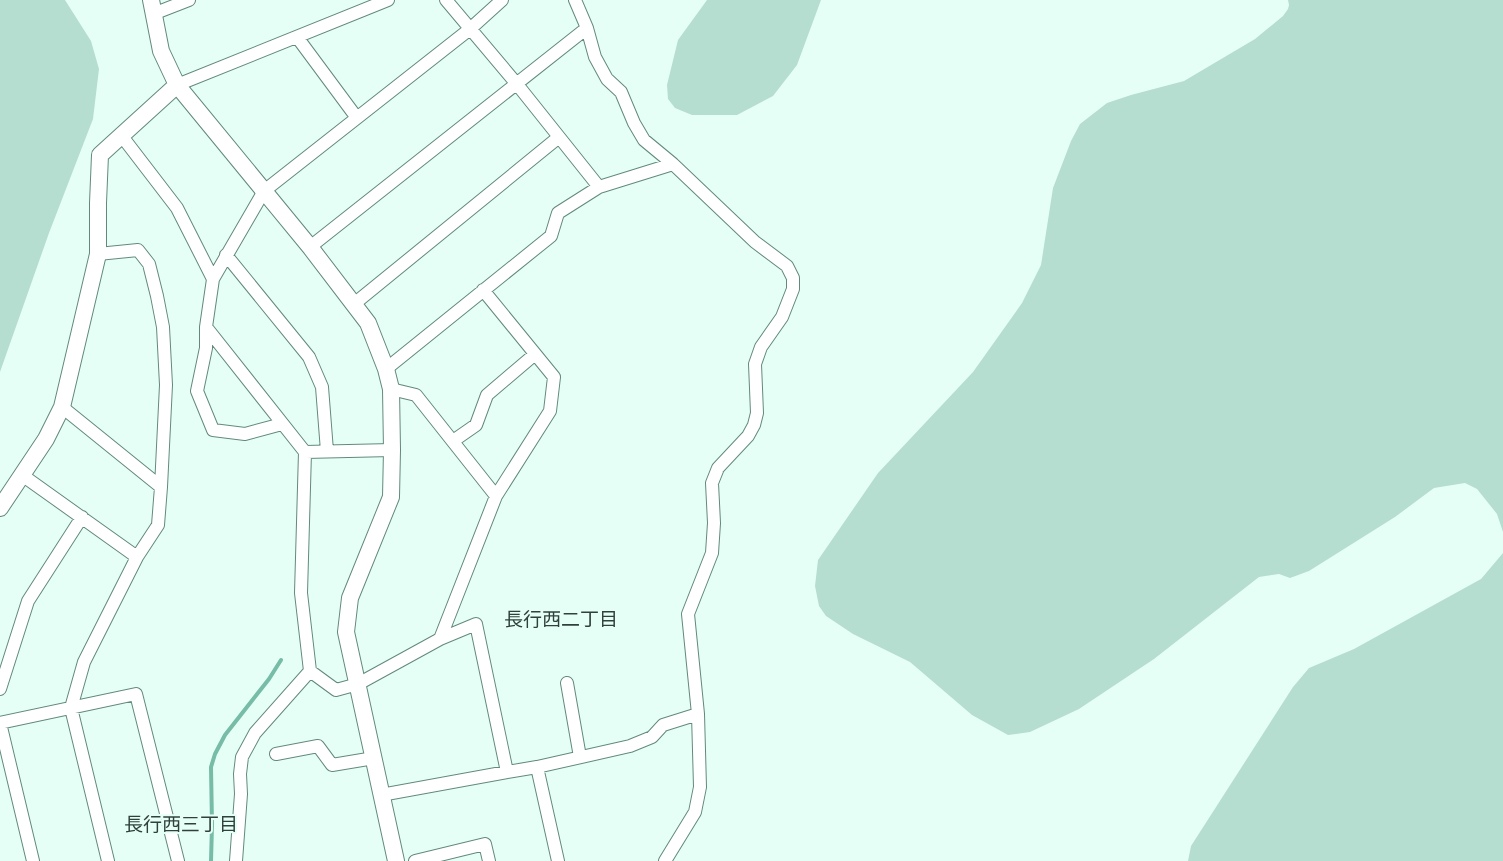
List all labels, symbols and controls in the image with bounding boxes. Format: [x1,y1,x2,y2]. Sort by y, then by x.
district label: 長行西二丁目 [504,609,618,632]
district label: 長行西三丁目 [124,814,238,837]

